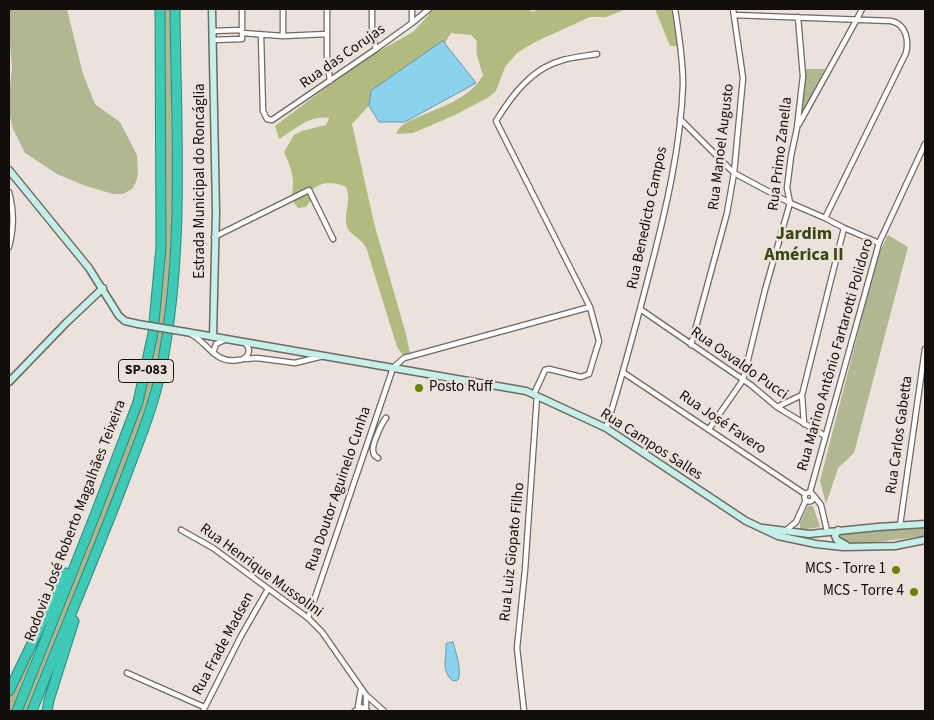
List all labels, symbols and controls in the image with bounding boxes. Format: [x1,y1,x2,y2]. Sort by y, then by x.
street label: Rua das Corujas [297,21,389,93]
street label: Estrada Municipal do Roncáglia [192,83,210,279]
street label: Rua Manoel Augusto [705,83,739,211]
street label: Rua Primo Zanella [765,96,797,212]
street label: Rua Benedicto Campos [624,145,672,291]
district label: Jardim América II [764,224,844,266]
street label: Rua Marino Antônio Fartarotti Polidoro [794,237,878,473]
street label: Rua Osvaldo Pucci [687,324,791,404]
road number: SP-083 [118,360,174,382]
street label: Rua Carlos Gabetta [883,375,917,495]
place label: Posto Ruff [429,379,493,397]
marker: Posto Ruff [413,382,425,394]
street label: Rua José Favero [675,387,769,459]
street label: Rodovia José Roberto Magalhães Teixeira [21,398,131,644]
street label: Rua Doutor Aguinelo Cunha [302,404,376,574]
street label: Rua Campos Salles [596,405,706,485]
street label: Rua Luiz Giopato Filho [497,482,529,622]
street label: Rua Henrique Mussolini [196,520,326,622]
place label: MCS - Torre 1 [805,561,886,579]
marker: MCS - Torre 1 [890,564,902,576]
place label: MCS - Torre 4 [823,583,904,601]
marker: MCS - Torre 4 [908,586,920,598]
street label: Rua Frade Madsen [189,589,259,699]

